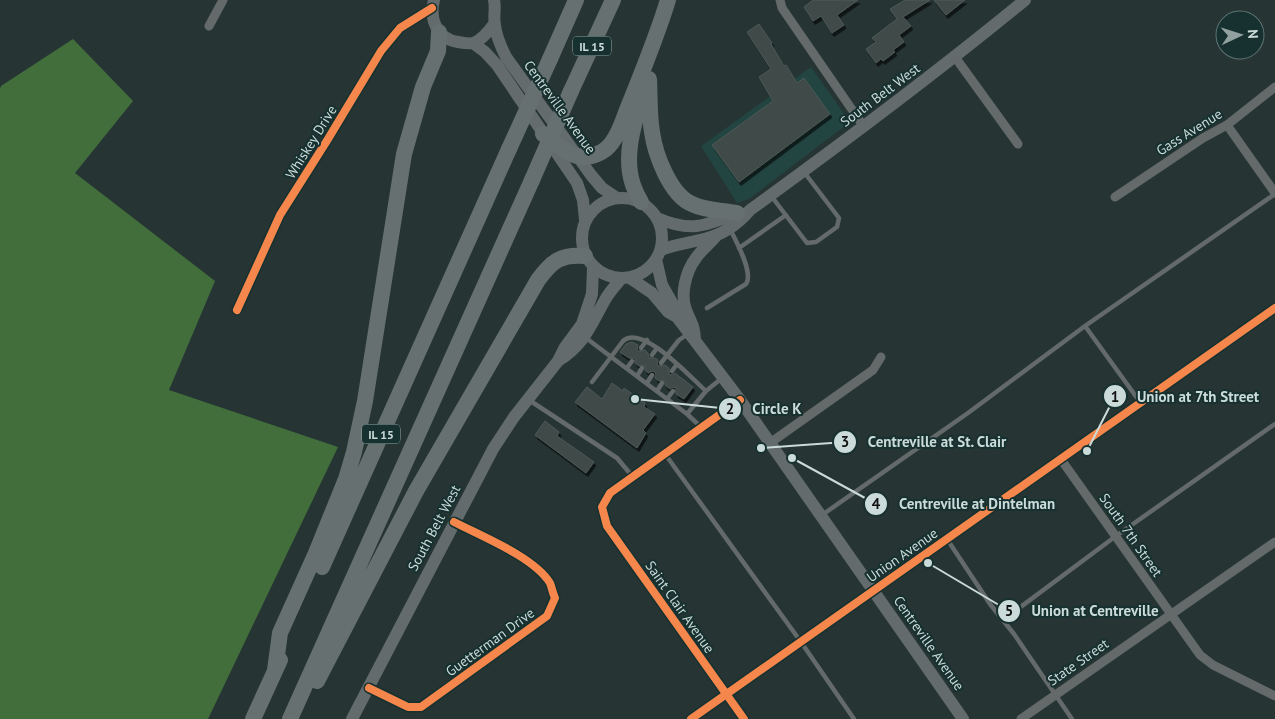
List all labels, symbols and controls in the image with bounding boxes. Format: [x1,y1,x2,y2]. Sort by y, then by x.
north arrow [1215,10,1265,60]
text: N [1244,29,1262,39]
road number: IL 15 [573,36,611,56]
street label: Centreville Avenue [520,57,600,157]
street label: South Belt West [837,59,924,131]
street label: Whiskey Drive [281,102,341,182]
street label: Gass Avenue [1153,105,1225,159]
callout: Union at 7th Street [1102,381,1269,411]
text: 1 [1111,387,1119,406]
text: Union at 7th Street [1137,387,1260,406]
callout: Circle K [717,394,812,424]
text: 2 [726,399,734,418]
text: Circle K [752,399,802,418]
road number: IL 15 [362,424,400,444]
callout: Centreville at St. Clair [832,427,1017,457]
text: 3 [841,432,849,451]
text: Centreville at St. Clair [868,432,1007,451]
street label: South Belt West [404,482,464,574]
callout: Centreville at Dintelman [864,489,1065,519]
street label: South 7th Street [1096,490,1167,580]
text: 4 [872,494,881,513]
text: Centreville at Dintelman [899,494,1055,513]
street label: Union Avenue [863,524,941,586]
street label: Saint Clair Avenue [641,557,719,657]
street label: Centreville Avenue [890,592,968,694]
callout: Union at Centreville [996,596,1169,626]
text: 5 [1005,601,1013,620]
text: Union at Centreville [1031,601,1159,620]
street label: Guetterman Drive [442,604,538,680]
street label: State Street [1044,634,1112,690]

